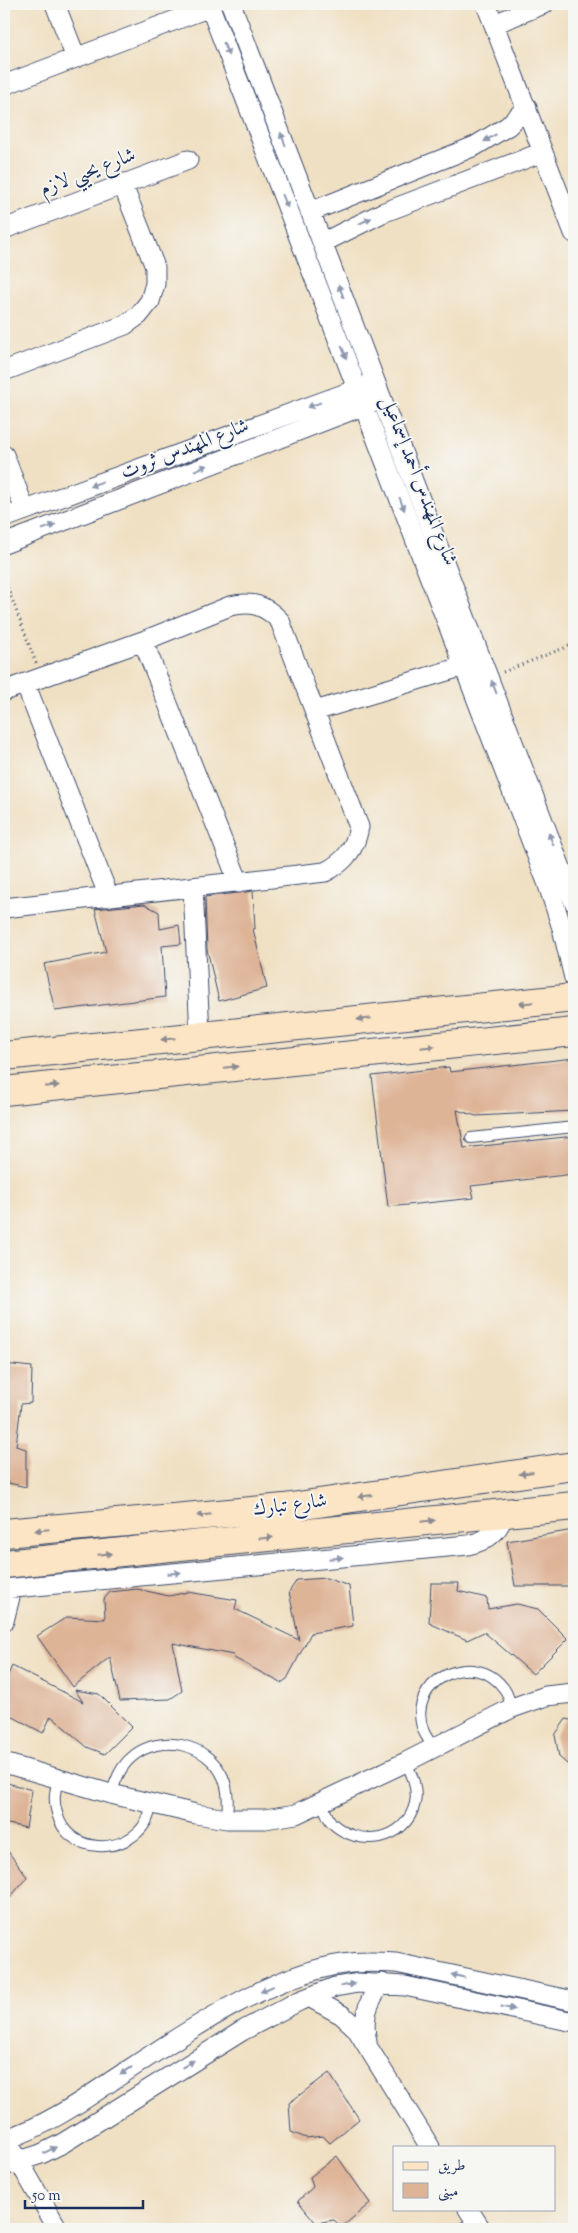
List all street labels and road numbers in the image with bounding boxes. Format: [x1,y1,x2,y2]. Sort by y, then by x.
street label: شارع يحيي لازم [36,141,141,206]
street label: شارع المهندس أحمد إسماعيل [371,391,466,570]
street label: شارع المهندس ثروت [117,412,254,489]
street label: شارع تبارك [251,1487,329,1526]

